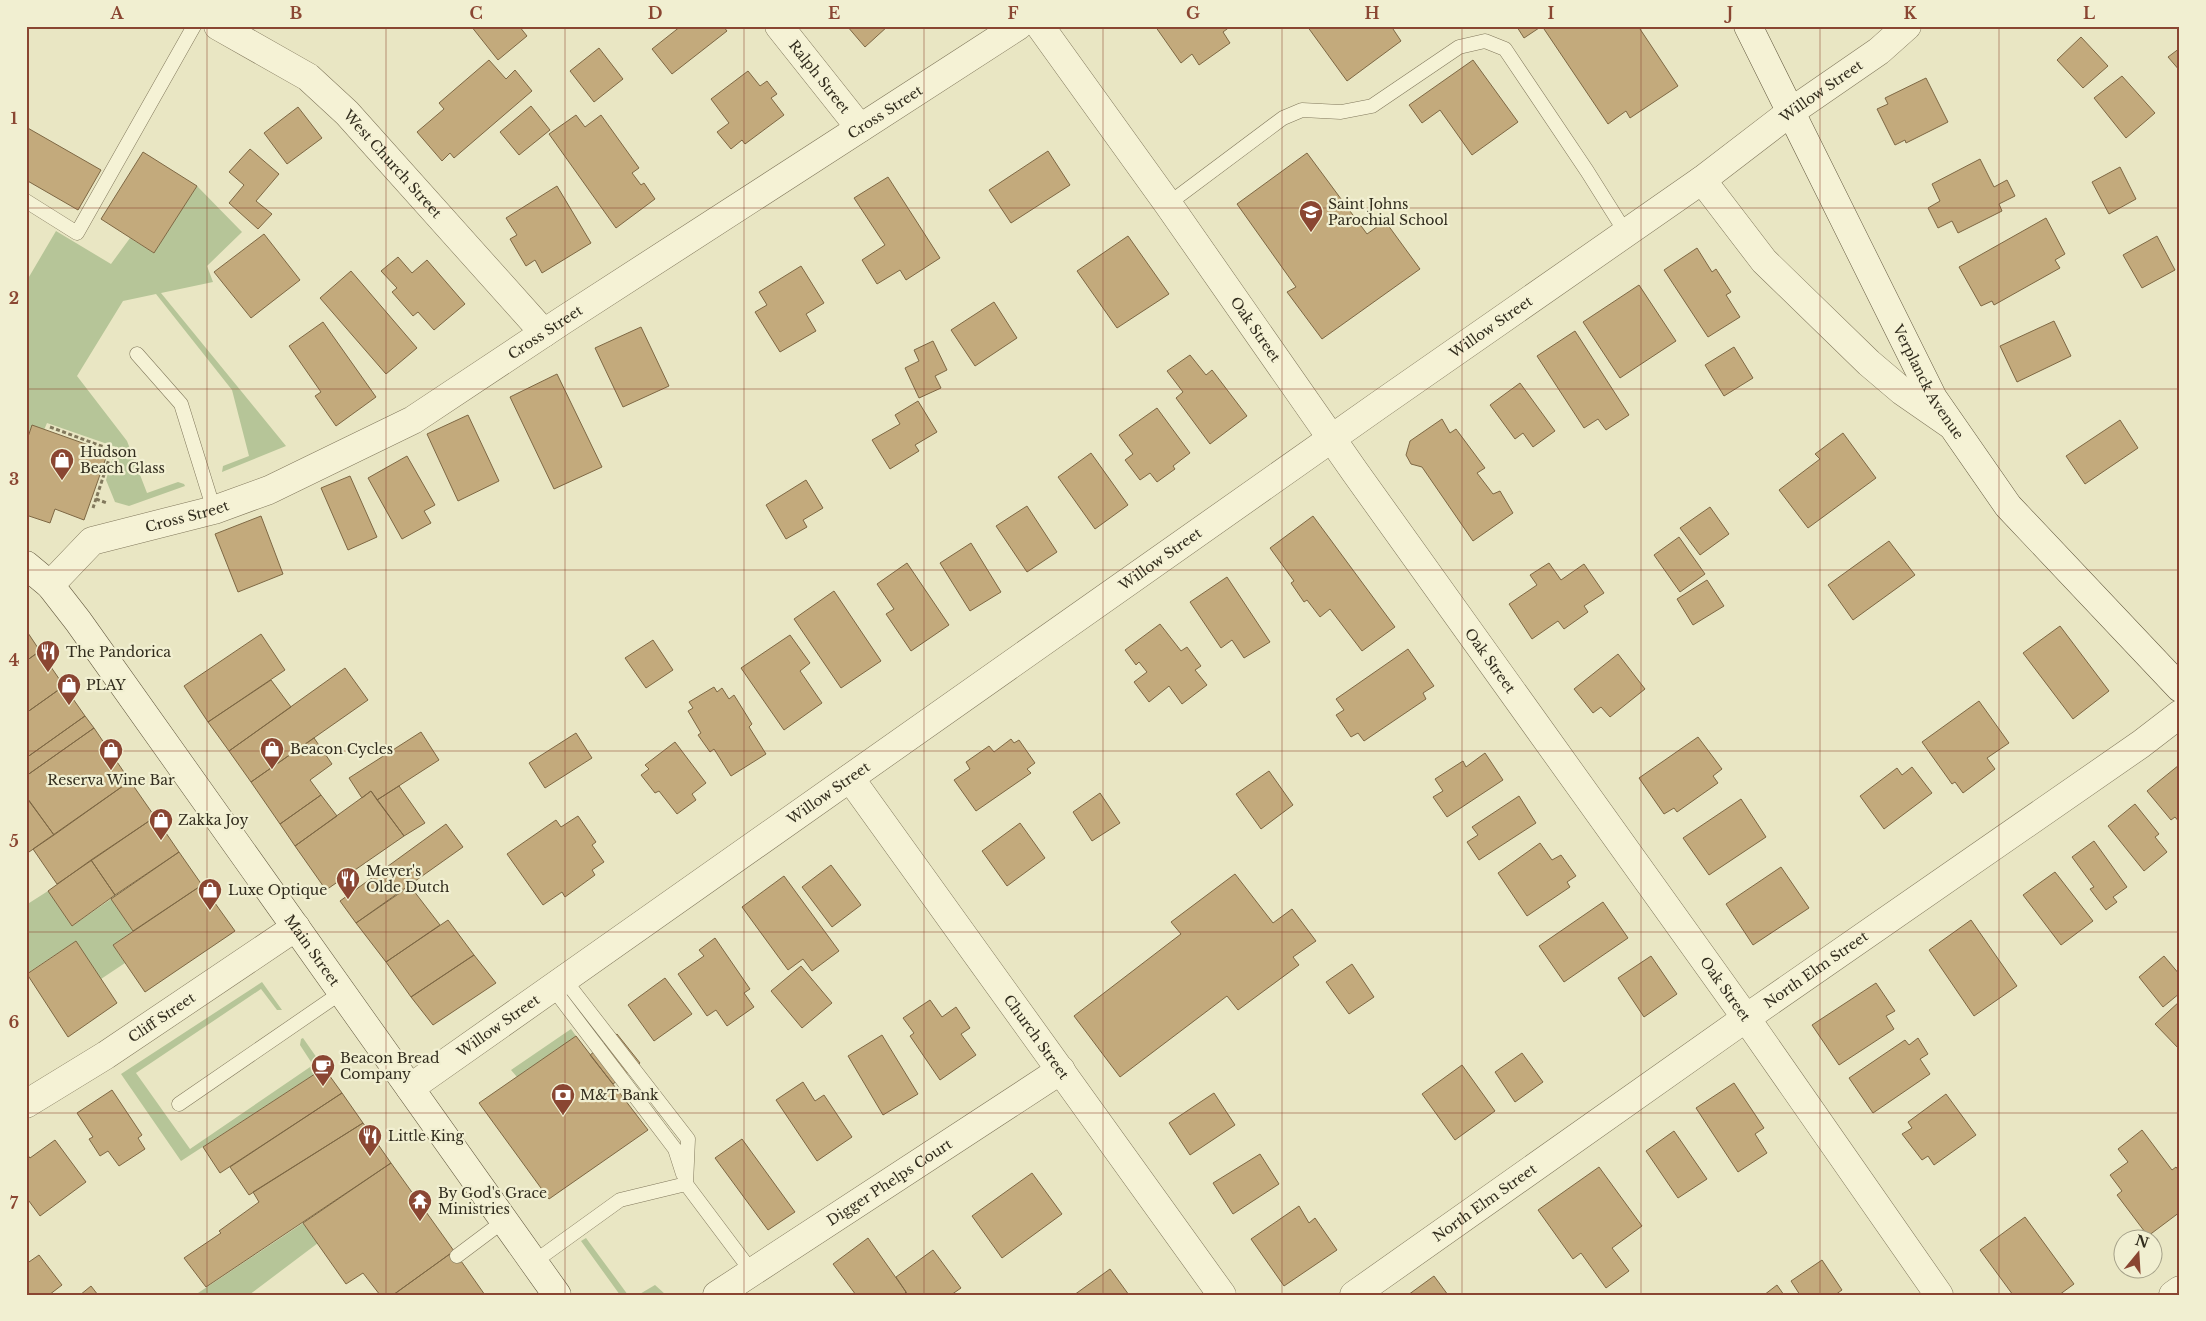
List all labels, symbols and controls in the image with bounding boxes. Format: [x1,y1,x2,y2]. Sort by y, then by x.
text: A [110,3,125,23]
text: B [290,3,303,23]
text: C [469,3,483,23]
text: D [648,3,662,23]
text: E [828,3,840,23]
text: F [1007,3,1019,23]
text: G [1186,3,1200,23]
text: H [1364,3,1380,23]
text: I [1548,3,1555,23]
text: J [1724,3,1733,23]
text: K [1903,3,1917,23]
text: L [2083,3,2095,23]
street label: Ralph Street [785,37,854,118]
street label: Willow Street [1775,56,1867,127]
street label: Cross Street [844,81,927,143]
street label: West Church Street [339,105,446,222]
text: 1 [11,108,18,128]
place label: Saint Johns Parochial School [1328,195,1449,229]
school or university icon: Saint Johns Parochial School [1298,199,1324,233]
text: 2 [9,288,19,308]
street label: Willow Street [1445,292,1536,363]
street label: Oak Street [1226,293,1285,366]
street label: Cross Street [504,301,587,363]
street label: Verplanck Avenue [1888,321,1968,443]
place label: Hudson Beach Glass [80,443,165,477]
shop icon: Hudson Beach Glass [49,447,75,481]
text: 3 [9,469,19,489]
street label: Cross Street [143,496,232,536]
street label: Willow Street [1115,523,1206,595]
street label: Oak Street [1461,625,1520,697]
restaurant icon: The Pandorica [35,639,61,673]
place label: The Pandorica [66,643,171,661]
text: 4 [9,650,19,670]
shop icon: PLAY [56,672,82,706]
place label: PLAY [86,676,127,694]
shop icon: Beacon Cycles [259,736,285,770]
shop icon: Reserva Wine Bar [98,737,124,771]
place label: Beacon Cycles [290,740,393,758]
street label: Willow Street [783,757,874,829]
place label: Reserva Wine Bar [47,771,175,789]
shop icon: Zakka Joy [148,807,174,841]
place label: Zakka Joy [178,811,248,829]
text: 5 [9,831,19,851]
place label: Meyer's Olde Dutch [366,862,450,896]
restaurant icon: Meyer's Olde Dutch [335,866,361,900]
shop icon: Luxe Optique [197,877,223,911]
place label: Luxe Optique [228,881,327,899]
street label: Main Street [281,911,344,990]
street label: North Elm Street [1760,927,1872,1012]
street label: Oak Street [1696,953,1755,1026]
street label: Cliff Street [125,988,199,1046]
street label: Willow Street [453,990,544,1062]
street label: Church Street [1000,991,1073,1083]
text: 6 [9,1012,20,1032]
place label: Beacon Bread Company [340,1049,440,1083]
cafe icon: Beacon Bread Company [310,1053,336,1087]
bank icon: M&T Bank [550,1082,576,1116]
place label: M&T Bank [580,1086,659,1104]
restaurant icon: Little King [357,1123,383,1157]
place label: Little King [388,1127,464,1145]
street label: Digger Phelps Court [823,1134,956,1230]
street label: North Elm Street [1429,1159,1541,1245]
place label: By God's Grace Ministries [438,1184,547,1218]
temple icon: By God's Grace Ministries [407,1188,433,1222]
text: 7 [10,1193,19,1213]
north arrow [2114,1228,2164,1278]
text: N [2133,1231,2151,1252]

